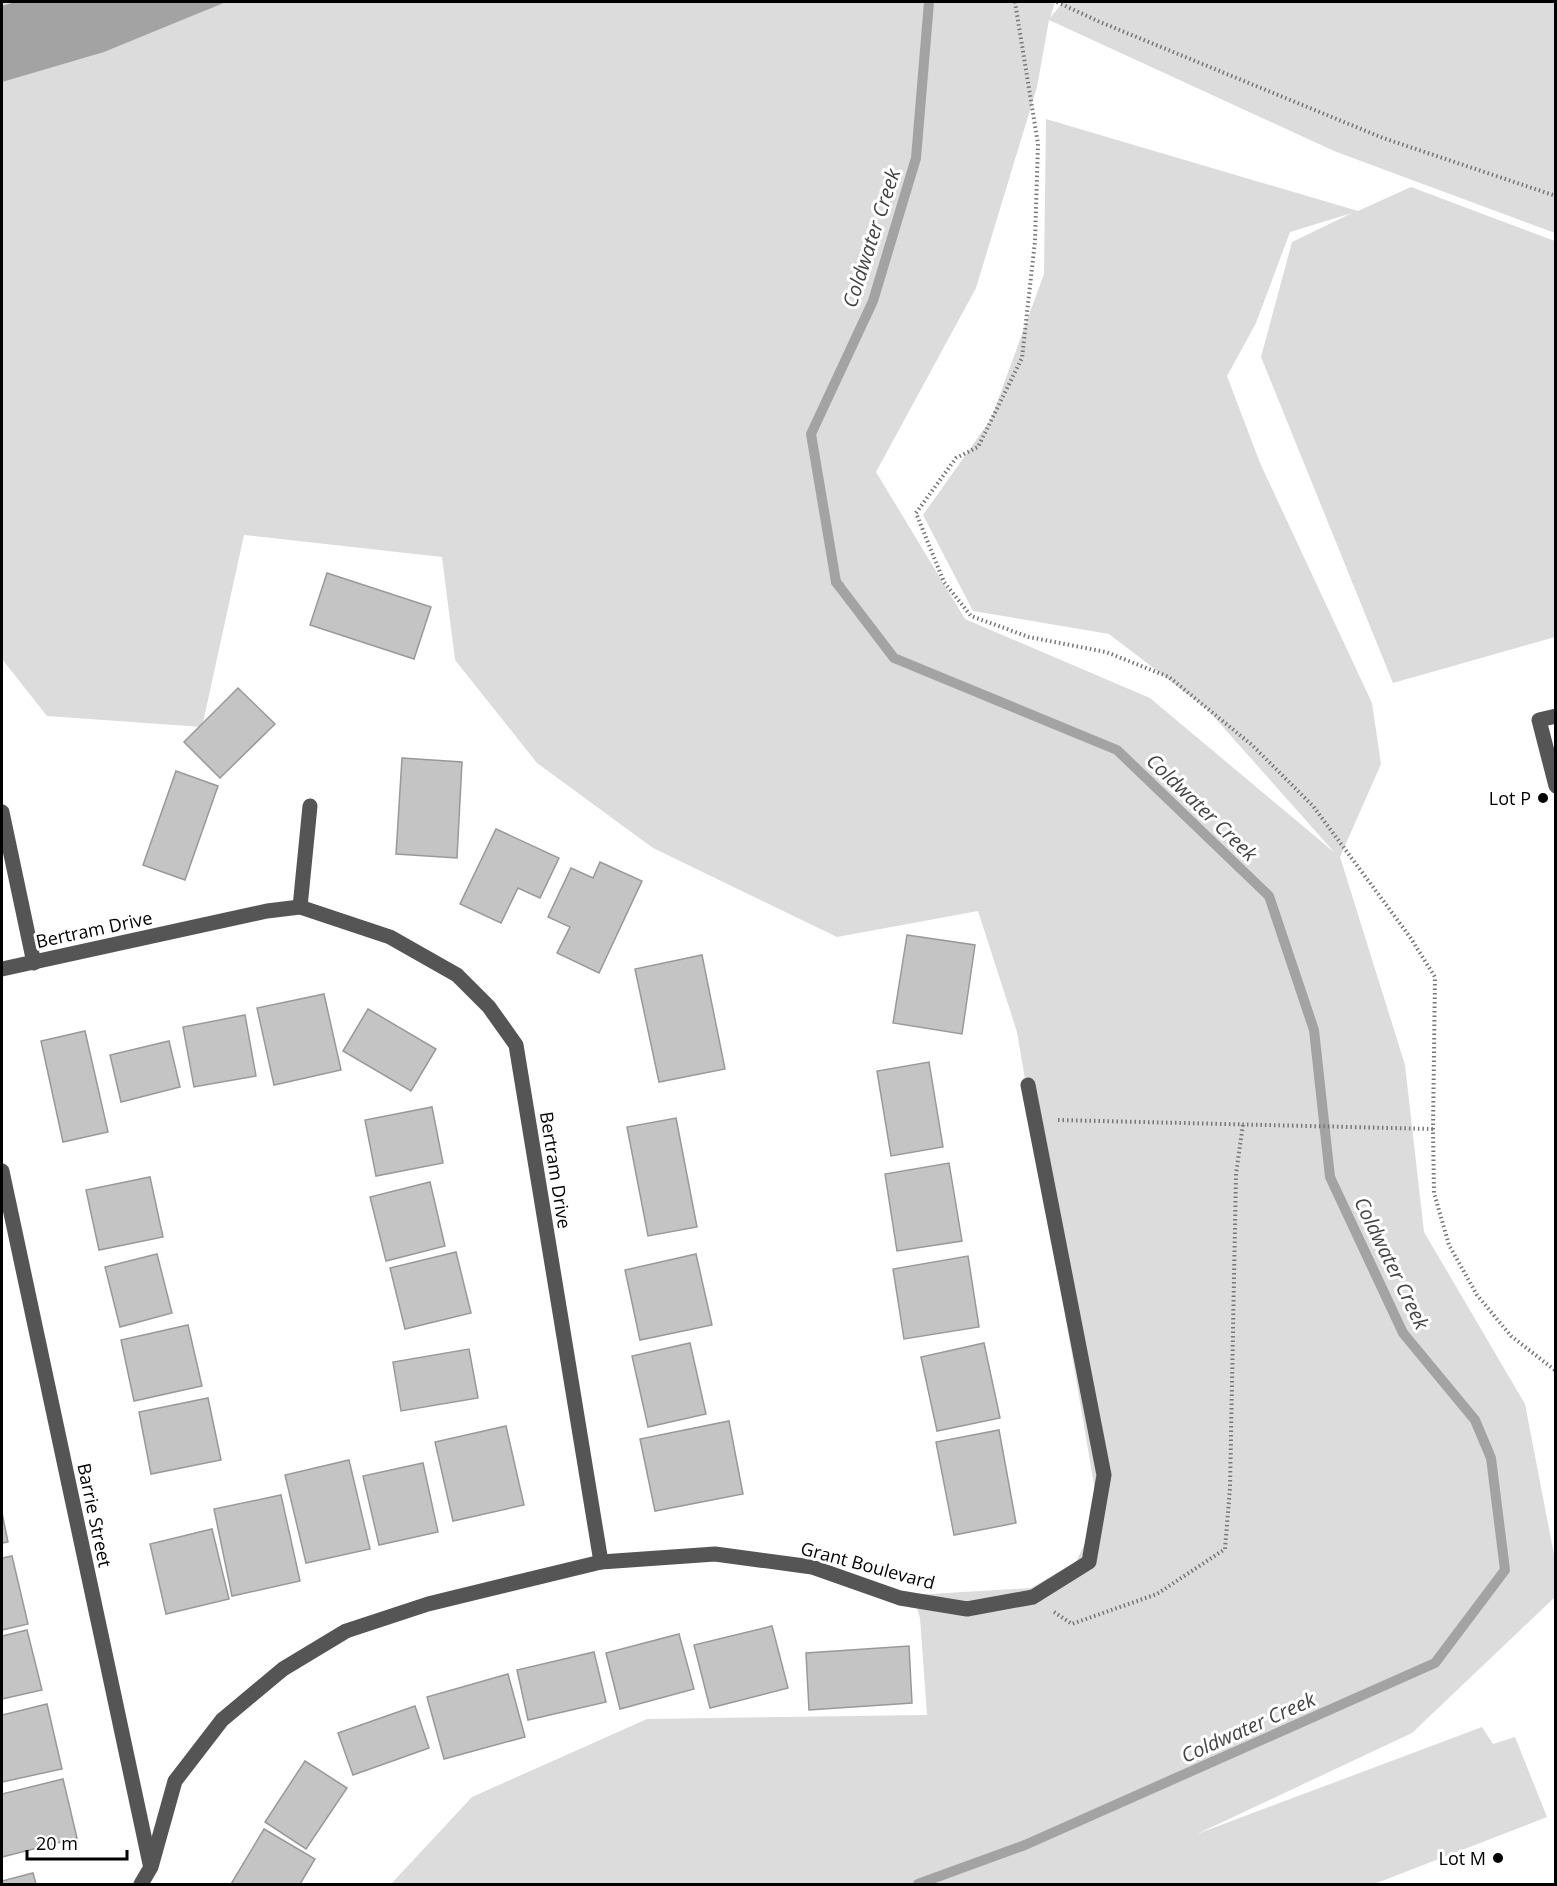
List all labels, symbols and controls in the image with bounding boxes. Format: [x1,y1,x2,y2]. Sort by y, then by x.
water label: Coldwater Creek [836,164,907,311]
water label: Coldwater Creek [1141,747,1264,868]
place label: Lot P [1489,786,1531,810]
marker: Lot P [1536,791,1550,805]
street label: Bertram Drive [34,905,154,953]
street label: Bertram Drive [535,1110,577,1230]
water label: Coldwater Creek [1348,1192,1436,1335]
street label: Barrie Street [72,1461,118,1569]
street label: Grant Boulevard [798,1536,938,1594]
water label: Coldwater Creek [1177,1685,1320,1769]
scale bar [27,1823,128,1861]
text: 20 m [36,1831,78,1855]
place label: Lot M [1438,1846,1486,1870]
marker: Lot M [1491,1851,1505,1865]

